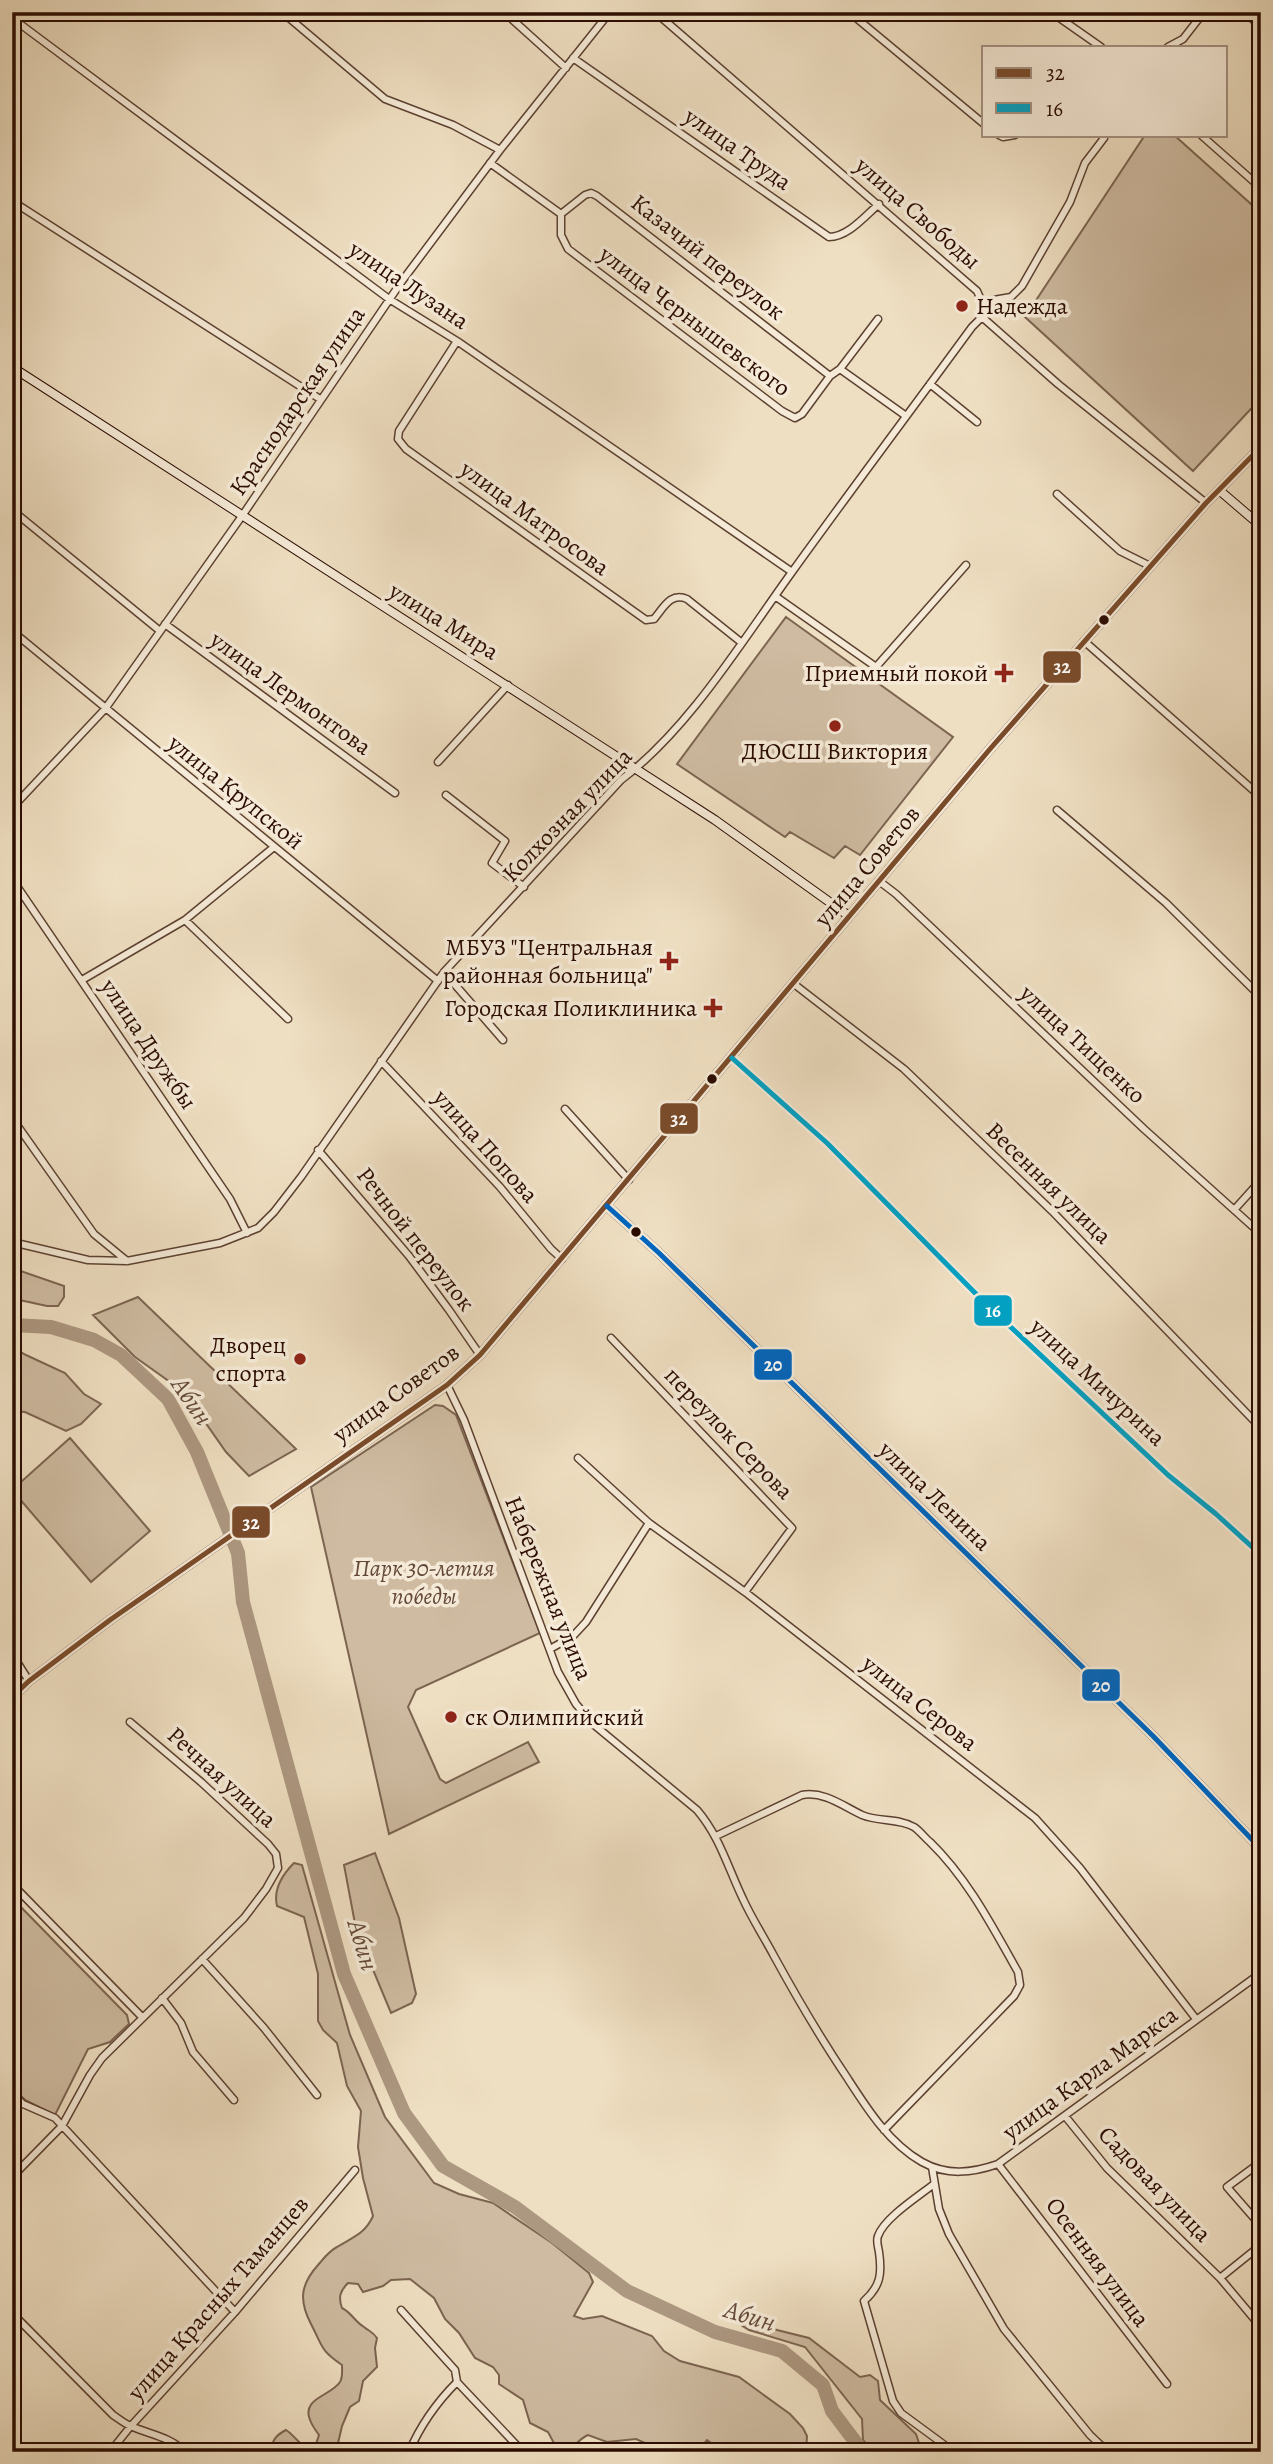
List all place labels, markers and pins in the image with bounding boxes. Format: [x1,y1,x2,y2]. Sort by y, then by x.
place label: Надежда [976,290,1068,322]
marker: Надежда [954,298,970,314]
unlabelled marker [1097,613,1111,627]
place label: Приемный покой [804,657,988,689]
marker: Приемный покой [994,663,1014,683]
marker: ДЮСШ Виктория [827,718,843,734]
place label: ДЮСШ Виктория [742,735,928,767]
place label: МБУЗ "Центральная районная больница" [443,931,653,991]
marker: МБУЗ "Центральная районная больница" [659,951,679,971]
place label: Городская Поликлиника [444,992,697,1024]
marker: Городская Поликлиника [703,998,723,1018]
unlabelled marker [705,1072,719,1086]
unlabelled marker [629,1225,643,1239]
place label: Дворец спорта [210,1329,286,1389]
marker: Дворец спорта [292,1351,308,1367]
place label: ск Олимпийский [465,1701,644,1733]
marker: ск Олимпийский [443,1709,459,1725]

